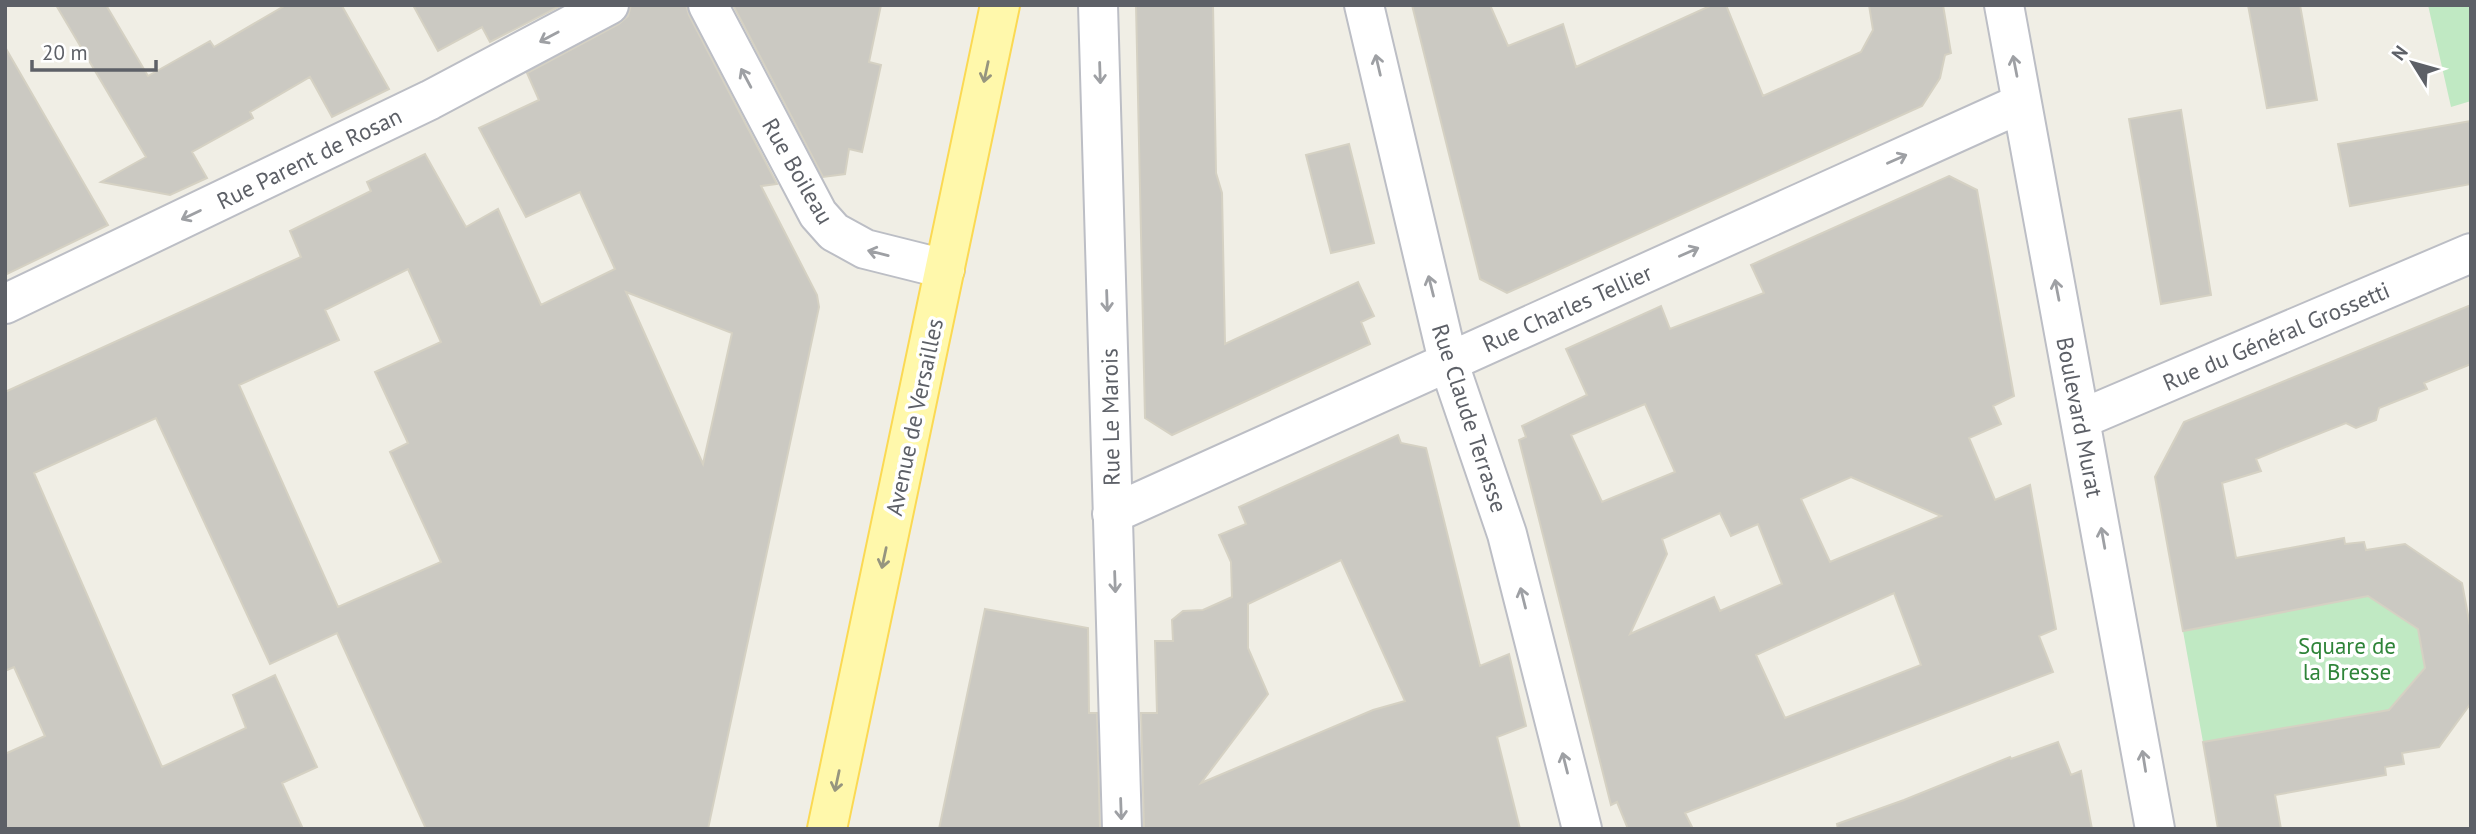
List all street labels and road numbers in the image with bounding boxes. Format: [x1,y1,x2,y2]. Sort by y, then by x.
street label: Rue Parent de Rosan [212,101,406,215]
street label: Rue Boileau [756,113,840,229]
street label: Rue Charles Tellier [1478,258,1657,358]
street label: Rue du Général Grossetti [2158,275,2394,397]
street label: Avenue de Versailles [879,316,949,518]
street label: Rue Claude Terrasse [1426,320,1514,516]
street label: Boulevard Murat [2050,334,2110,500]
street label: Rue Le Marois [1094,348,1126,486]

